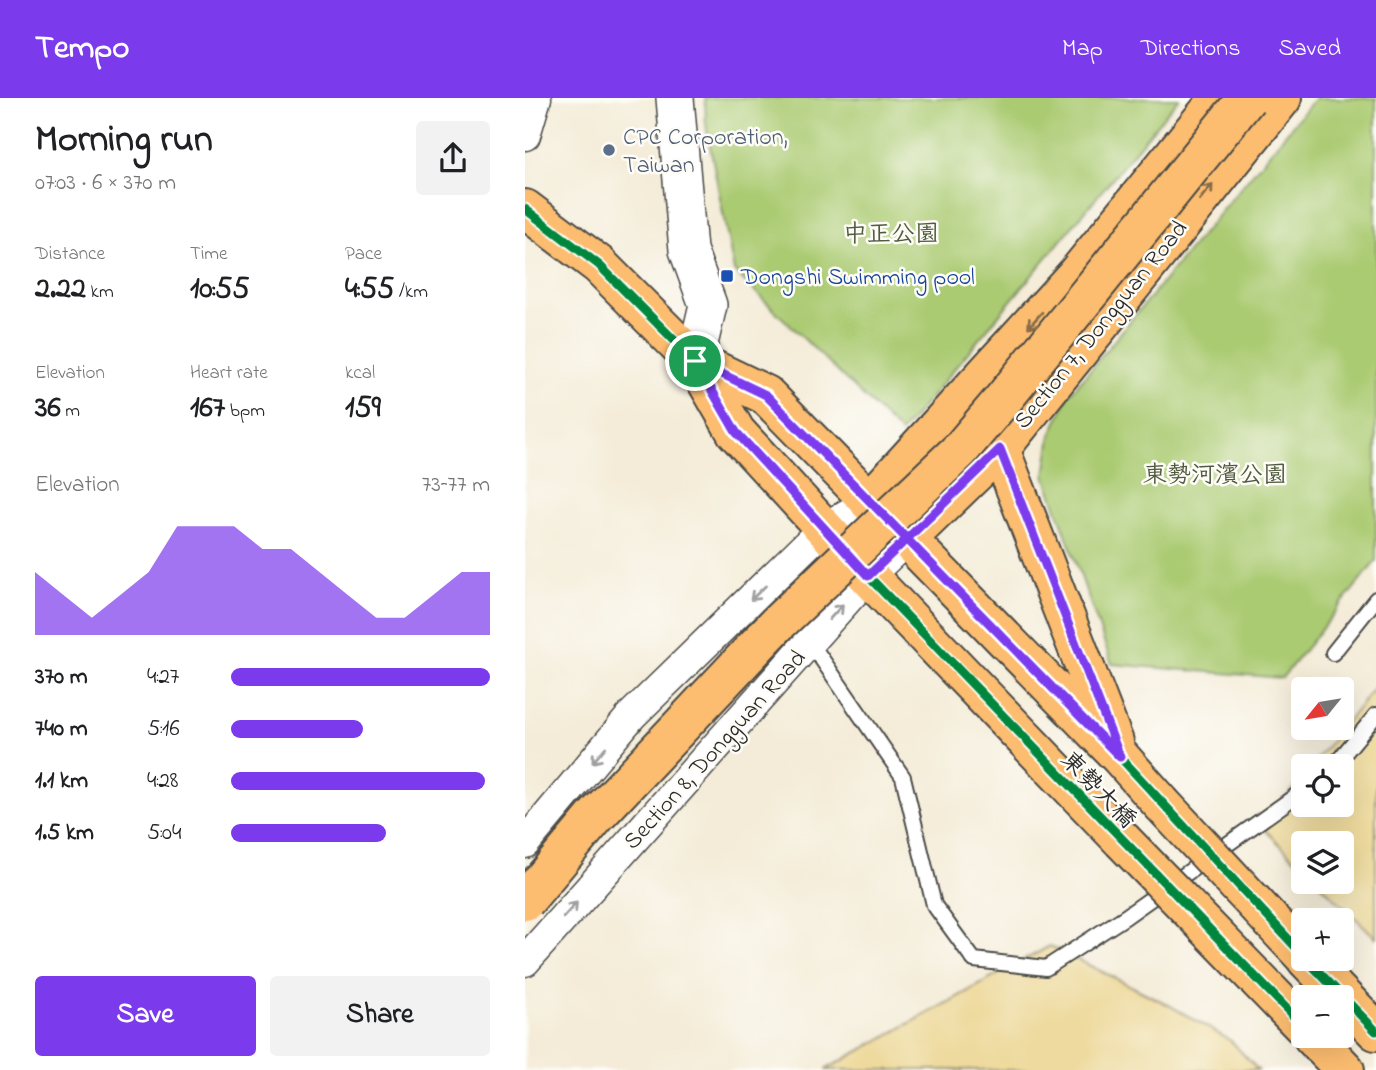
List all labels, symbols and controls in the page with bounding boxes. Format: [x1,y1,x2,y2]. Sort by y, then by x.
text: Tempo [35,25,129,73]
text: Map [1062,32,1103,67]
text: Directions [1141,32,1240,67]
text: Saved [1278,32,1341,67]
text: Morning run [35,113,213,169]
button: share [416,121,490,195]
place label: CPC Corporation, Taiwan [623,121,788,184]
marker: CPC Corporation, Taiwan [601,142,617,158]
text: 07:03 · 6 × 370 m [35,167,176,200]
one-way arrow [1198,183,1214,201]
street label: Section 7, Dongguan Road [1007,213,1198,438]
park label: 中正公園 [843,218,939,253]
text: Distance [35,241,105,268]
text: Time [190,241,228,268]
text: Pace [345,241,382,268]
place label: Dongshi Swimming pool [740,261,975,296]
text: 2.22 [35,268,86,312]
text: 10:55 [190,268,249,312]
text: 4:55 [345,268,394,312]
marker: Dongshi Swimming pool [719,268,735,284]
text: km [86,279,114,306]
text: /km [394,279,428,306]
one-way arrow [1027,311,1043,329]
pin [665,331,725,391]
icon: arrive [676,342,714,380]
text: Elevation [35,360,105,387]
text: Heart rate [190,360,268,387]
text: kcal [345,360,375,387]
text: 36 [35,387,61,431]
text: 167 [190,387,225,431]
text: 159 [345,387,381,431]
text: m [61,398,80,425]
text: bpm [225,398,265,425]
park label: 東勢河濱公園 [1143,459,1287,494]
text: Elevation [35,469,120,502]
text: 73–77 m [422,469,490,502]
one-way arrow [750,584,767,601]
one-way arrow [828,604,844,622]
street label: Section 8, Dongguan Road [616,642,816,859]
text: 370 m [35,661,88,694]
text: 4:27 [147,661,179,694]
north arrow [1291,677,1355,740]
map controls [1291,677,1354,1048]
text: 740 m [35,713,88,746]
text: 5:16 [147,713,180,746]
street label: 東勢大橋 [1051,744,1143,837]
one-way arrow [591,746,607,764]
button: locate [1291,754,1354,817]
text: 1.1 km [35,765,88,798]
text: 4:28 [147,765,179,798]
text: 1.5 km [35,817,94,850]
text: 5:04 [147,817,182,850]
button: layers [1291,831,1354,894]
one-way arrow [562,902,579,919]
button: + [1291,908,1354,971]
button: Save [35,976,256,1056]
button: Share [270,976,490,1056]
button: − [1291,985,1354,1048]

